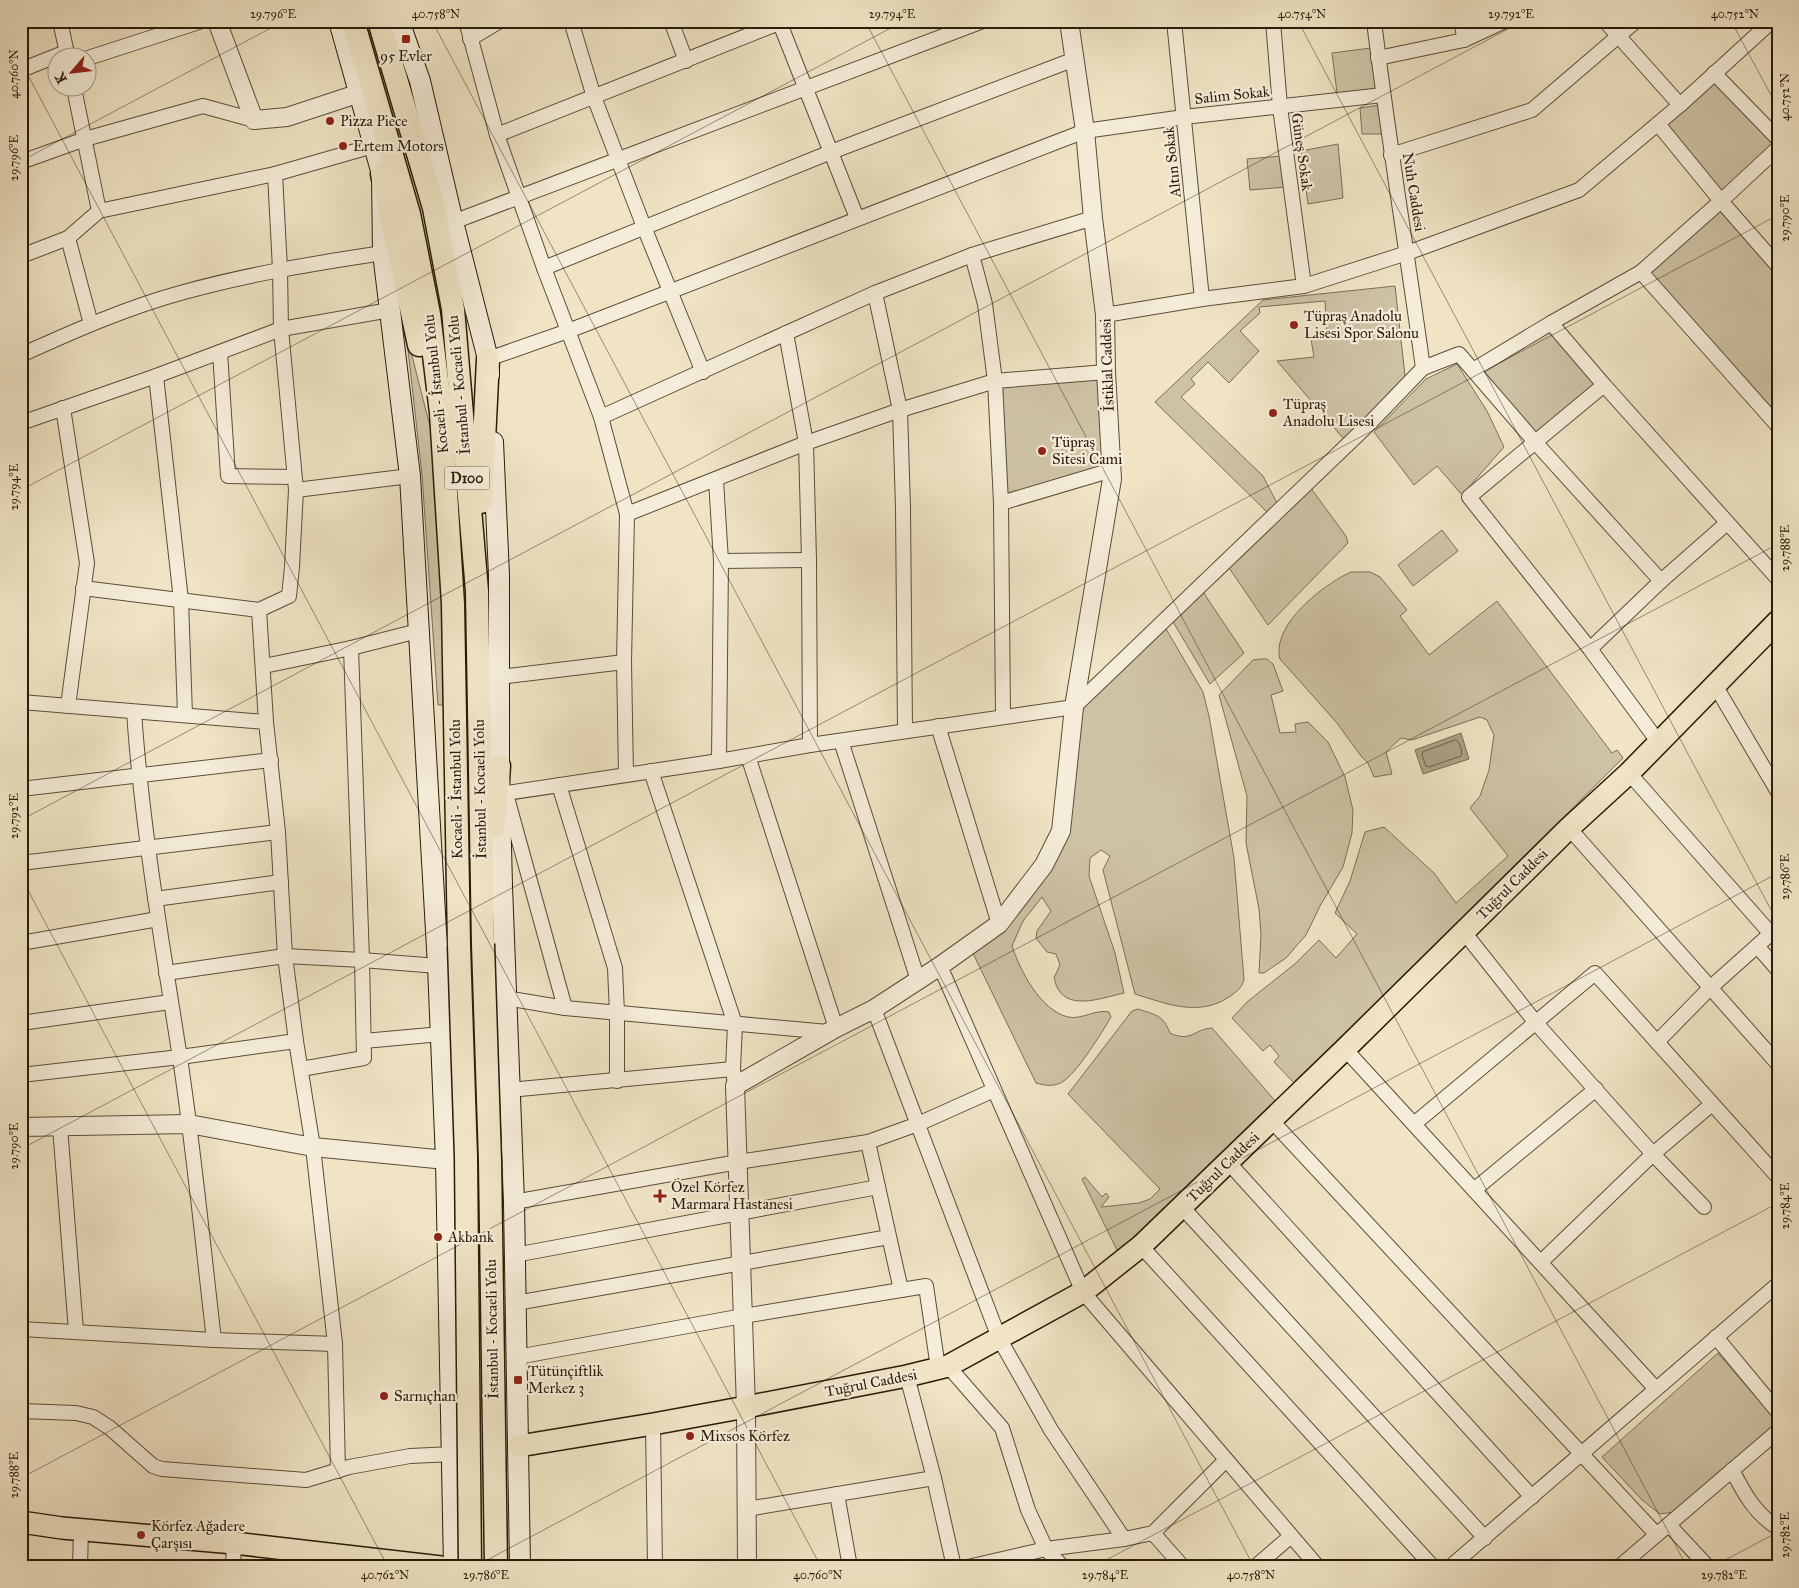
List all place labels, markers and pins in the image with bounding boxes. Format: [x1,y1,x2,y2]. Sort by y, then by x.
marker: 95 Evler [400,33,412,45]
place label: 95 Evler [380,47,432,65]
place label: Pizza Piece [340,112,408,130]
marker: Pizza Piece [324,115,336,127]
place label: Ertem Motors [353,137,444,155]
marker: Ertem Motors [337,140,349,152]
place label: Tüpraş Anadolu Lisesi Spor Salonu [1304,307,1419,342]
marker: Tüpraş Anadolu Lisesi Spor Salonu [1288,319,1300,331]
place label: Tüpraş Anadolu Lisesi [1282,395,1374,430]
marker: Tüpraş Anadolu Lisesi [1267,407,1279,419]
place label: Tüpraş Sitesi Cami [1052,433,1122,468]
marker: Tüpraş Sitesi Cami [1036,445,1048,457]
place label: Özel Körfez Marmara Hastanesi [671,1177,793,1213]
marker: Özel Körfez Marmara Hastanesi [653,1189,667,1203]
place label: Akbank [447,1228,494,1246]
marker: Akbank [432,1231,444,1243]
place label: Tütünçiftlik Merkez 3 [528,1362,604,1397]
marker: Tütünçiftlik Merkez 3 [512,1374,524,1386]
place label: Sarnıçhan [394,1387,456,1405]
marker: Sarnıçhan [378,1390,390,1402]
place label: Mixsos Körfez [700,1427,790,1445]
marker: Mixsos Körfez [684,1430,696,1442]
place label: Körfez Ağadere Çarşısı [151,1517,245,1552]
marker: Körfez Ağadere Çarşısı [135,1529,147,1541]

